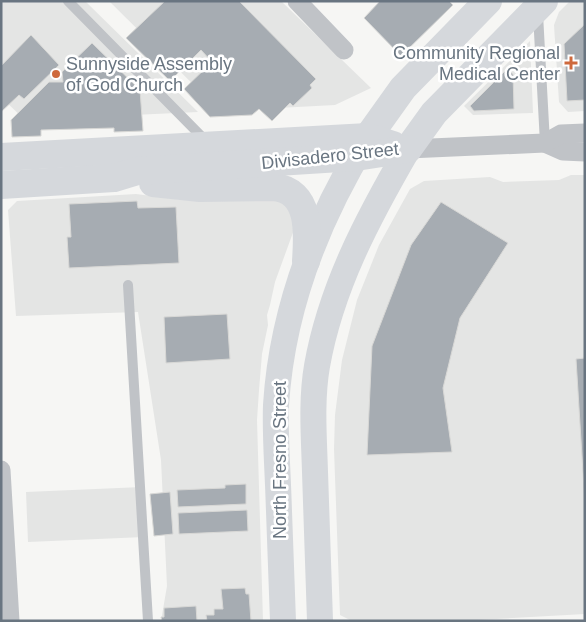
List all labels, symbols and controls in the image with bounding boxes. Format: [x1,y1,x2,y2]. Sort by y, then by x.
place label: Community Regional Medical Center [393,43,560,84]
place label: Sunnyside Assembly of God Church [66,54,232,95]
marker: Community Regional Medical Center [564,56,578,70]
marker: Sunnyside Assembly of God Church [50,68,62,80]
street label: Divisadero Street [260,139,400,173]
street label: North Fresno Street [270,381,290,539]

